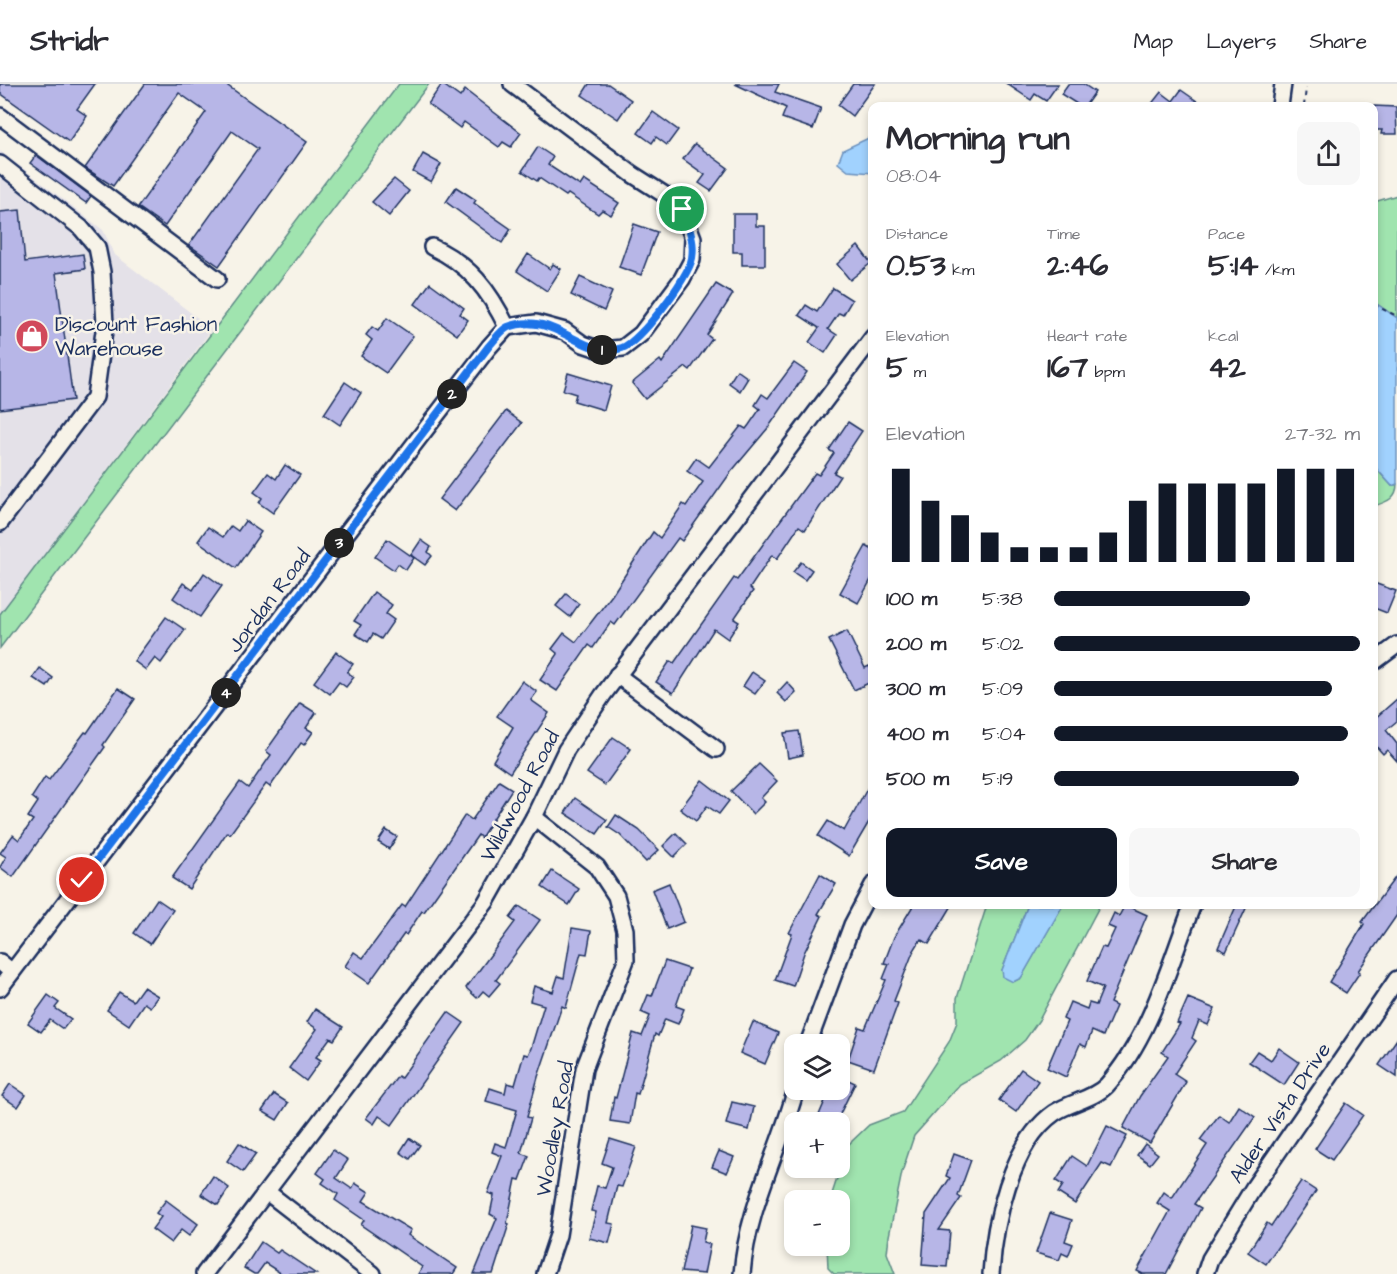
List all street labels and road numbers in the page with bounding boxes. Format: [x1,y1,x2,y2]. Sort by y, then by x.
street label: Jordan Road [220,543,318,659]
street label: Wildwood Road [473,725,567,867]
street label: Alder Vista Drive [1222,1037,1338,1189]
street label: Woodley Road [529,1059,583,1199]

